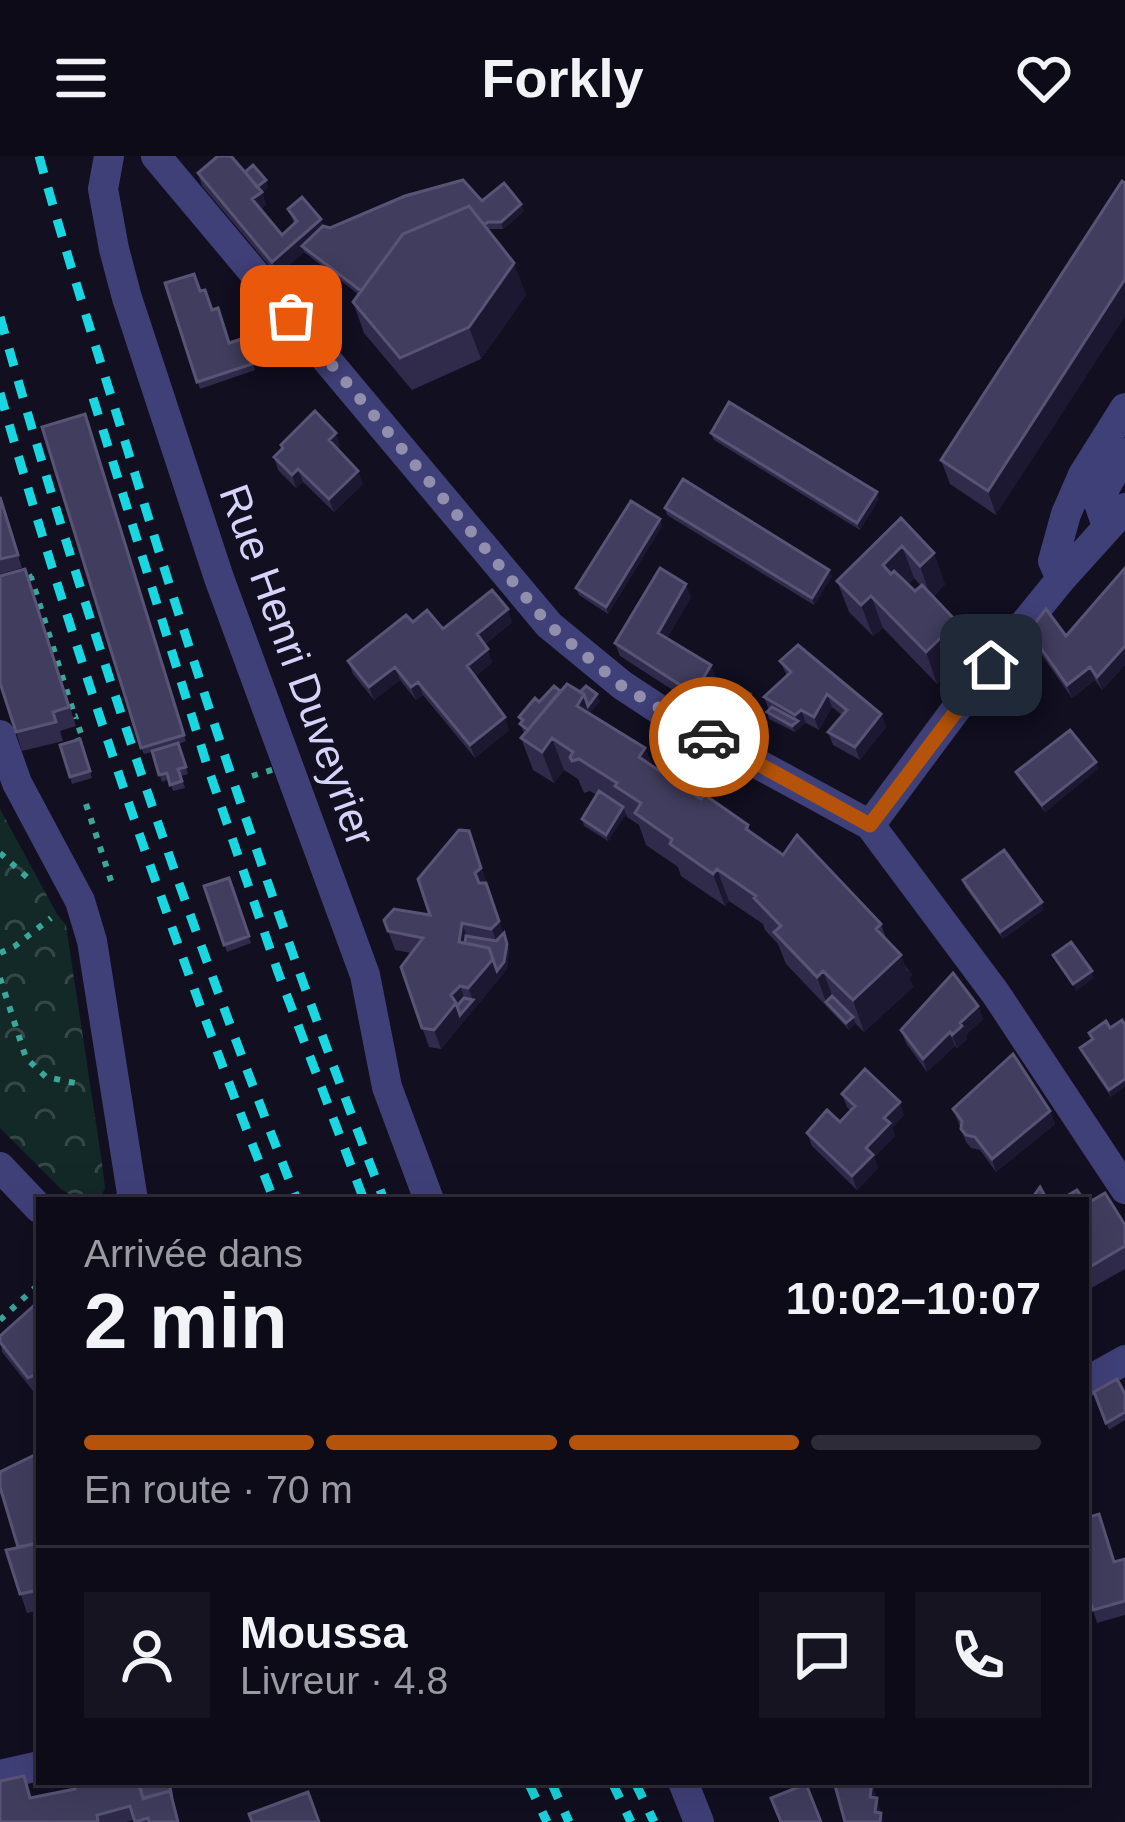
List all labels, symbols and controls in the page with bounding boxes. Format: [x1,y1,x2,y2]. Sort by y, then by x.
icon: menu [48,45,114,111]
icon: heart [1011,45,1077,111]
text: Forkly [481,48,644,108]
pin [240,265,342,367]
icon: bag [258,283,324,349]
street label: Rue Henri Duveyrier [210,478,385,852]
pin [940,614,1042,716]
icon: home [958,632,1024,698]
courier [649,677,769,797]
icon: car [676,704,742,770]
text: Arrivée dans [84,1232,303,1275]
text: 10:02–10:07 [786,1273,1041,1324]
text: 2 min [84,1277,288,1365]
text: En route · 70 m [84,1468,353,1511]
button: person [84,1592,210,1718]
button: chat [759,1592,885,1718]
button: phone [915,1592,1041,1718]
text: Moussa [240,1607,408,1658]
text: Livreur · 4.8 [240,1659,448,1702]

